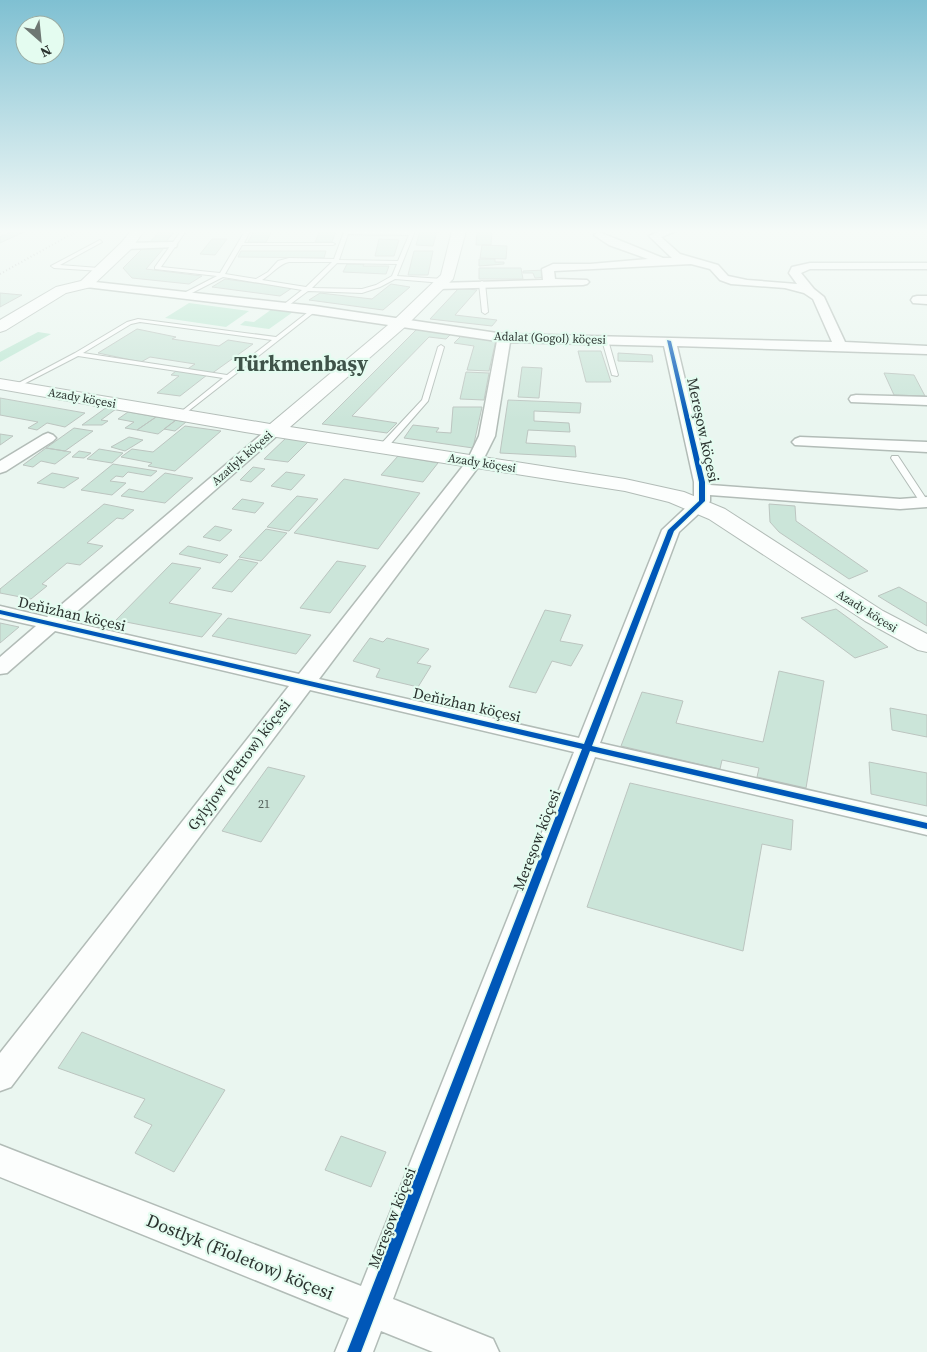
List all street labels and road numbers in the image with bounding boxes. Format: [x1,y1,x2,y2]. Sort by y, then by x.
street label: Adalat (Gogol) köçesi [494,328,607,348]
street label: Mereşow köçesi [682,376,725,484]
street label: Azady köçesi [47,384,118,412]
street label: Azatlyk köçesi [208,427,276,489]
street label: Azady köçesi [447,450,518,476]
street label: Azady köçesi [834,586,901,636]
street label: Deňizhan köçesi [16,591,128,636]
street label: Deňizhan köçesi [411,682,523,727]
street label: Gylyjow (Petrow) köçesi [182,695,295,835]
street label: Mereşow köçesi [508,786,565,893]
street label: Mereşow köçesi [363,1164,420,1271]
street label: Dostlyk (Fioletow) köçesi [143,1207,338,1306]

